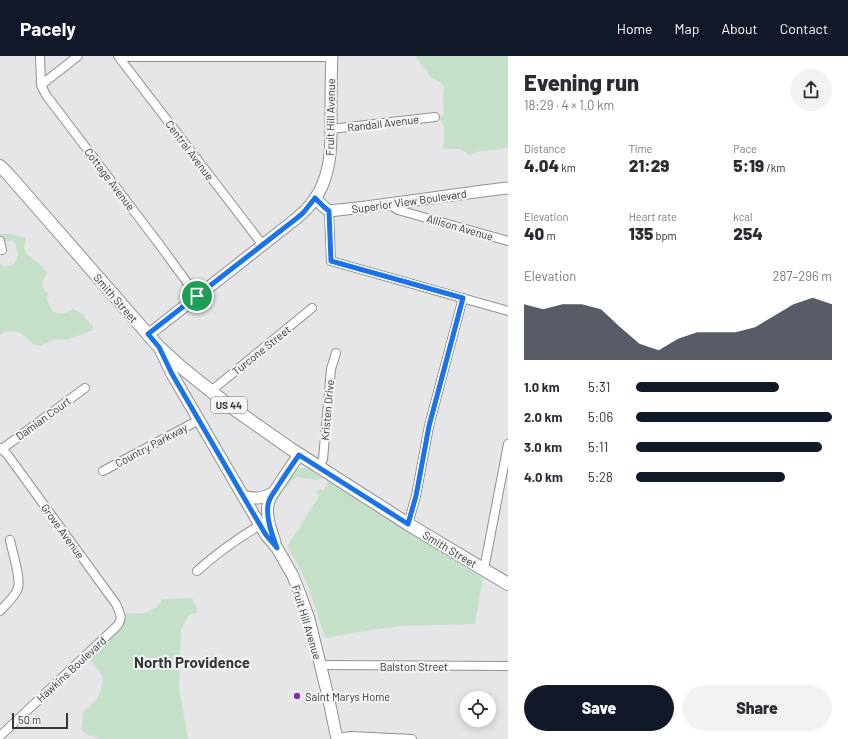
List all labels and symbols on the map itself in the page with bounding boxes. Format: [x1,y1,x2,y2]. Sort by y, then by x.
street label: Fruit Hill Avenue [323,78,337,156]
street label: Randall Avenue [346,112,420,134]
street label: Central Avenue [163,117,217,183]
street label: Cottage Avenue [82,145,138,213]
street label: Superior View Boulevard [351,186,467,216]
street label: Allison Avenue [425,211,495,243]
street label: Smith Street [91,271,141,325]
pin [180,279,214,313]
street label: Turcone Street [229,323,293,377]
street label: Kristen Drive [318,379,336,441]
street label: Damian Court [13,394,73,442]
road number: US 44 [211,397,247,413]
street label: Country Parkway [113,420,189,470]
street label: Grove Avenue [39,501,87,561]
street label: Smith Street [421,528,479,570]
street label: Fruit Hill Avenue [289,583,325,661]
street label: Hawkins Boulevard [34,634,108,704]
district label: North Providence [134,653,250,671]
street label: Balston Street [380,660,448,673]
place label: Saint Marys Home [305,690,390,703]
marker: Saint Marys Home [292,691,302,701]
scale bar [12,711,68,730]

